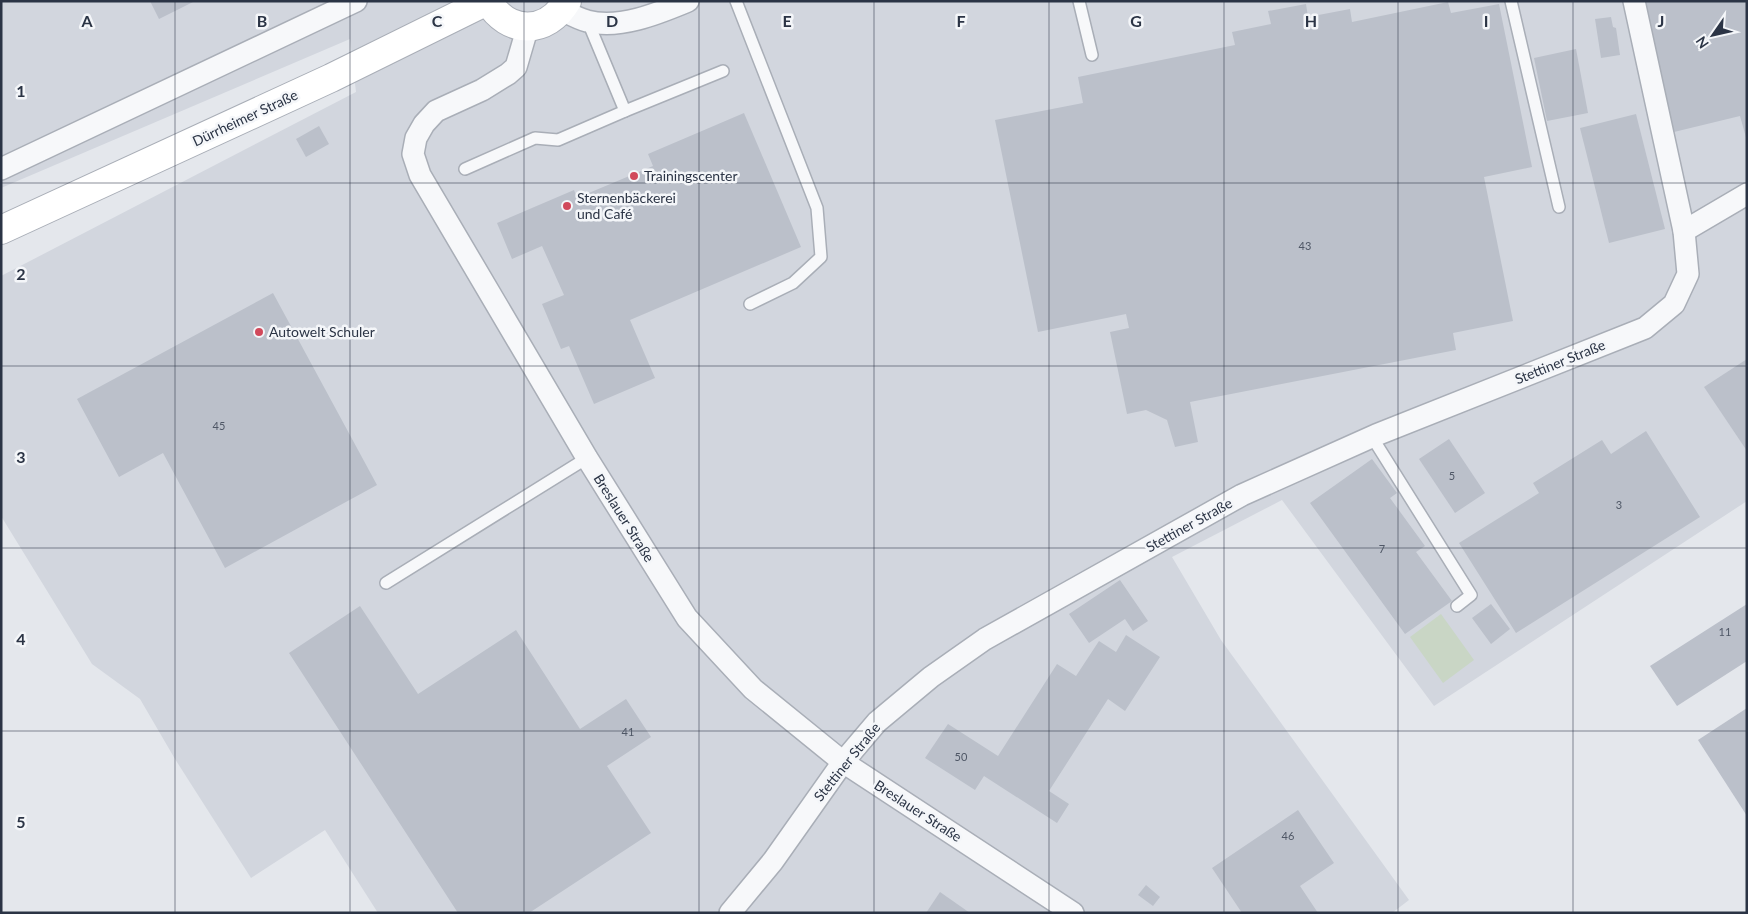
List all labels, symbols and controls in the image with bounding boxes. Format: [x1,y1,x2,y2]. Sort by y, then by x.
north arrow [1688,10,1738,60]
text: A [80,11,93,30]
text: B [257,11,267,30]
text: C [432,11,443,30]
text: D [606,11,618,30]
text: E [782,11,792,30]
text: F [956,11,966,30]
text: G [1130,11,1142,30]
text: H [1305,11,1317,30]
text: I [1484,11,1488,30]
text: J [1658,11,1664,30]
text: N [1692,33,1712,52]
text: 1 [16,81,26,100]
street label: Dürrheimer Straße [189,86,300,149]
place label: Trainingscenter [644,167,738,184]
marker: Trainingscenter [628,170,640,182]
place label: Sternenbäckerei und Café [577,189,676,222]
marker: Sternenbäckerei und Café [561,200,573,212]
house number: 43 [1299,239,1311,252]
text: 2 [16,264,26,283]
place label: Autowelt Schuler [269,323,375,340]
marker: Autowelt Schuler [253,326,265,338]
street label: Stettiner Straße [1512,336,1607,387]
house number: 45 [213,419,225,432]
text: 3 [16,447,26,466]
house number: 5 [1449,469,1455,482]
street label: Breslauer Straße [591,471,658,565]
street label: Stettiner Straße [1143,494,1235,555]
house number: 3 [1616,498,1622,511]
house number: 7 [1379,542,1385,555]
house number: 11 [1719,625,1731,638]
text: 4 [16,629,26,648]
street label: Stettiner Straße [810,719,883,804]
house number: 41 [622,725,634,738]
house number: 50 [955,750,968,763]
street label: Breslauer Straße [871,776,965,845]
text: 5 [16,812,26,831]
house number: 46 [1282,829,1294,842]

